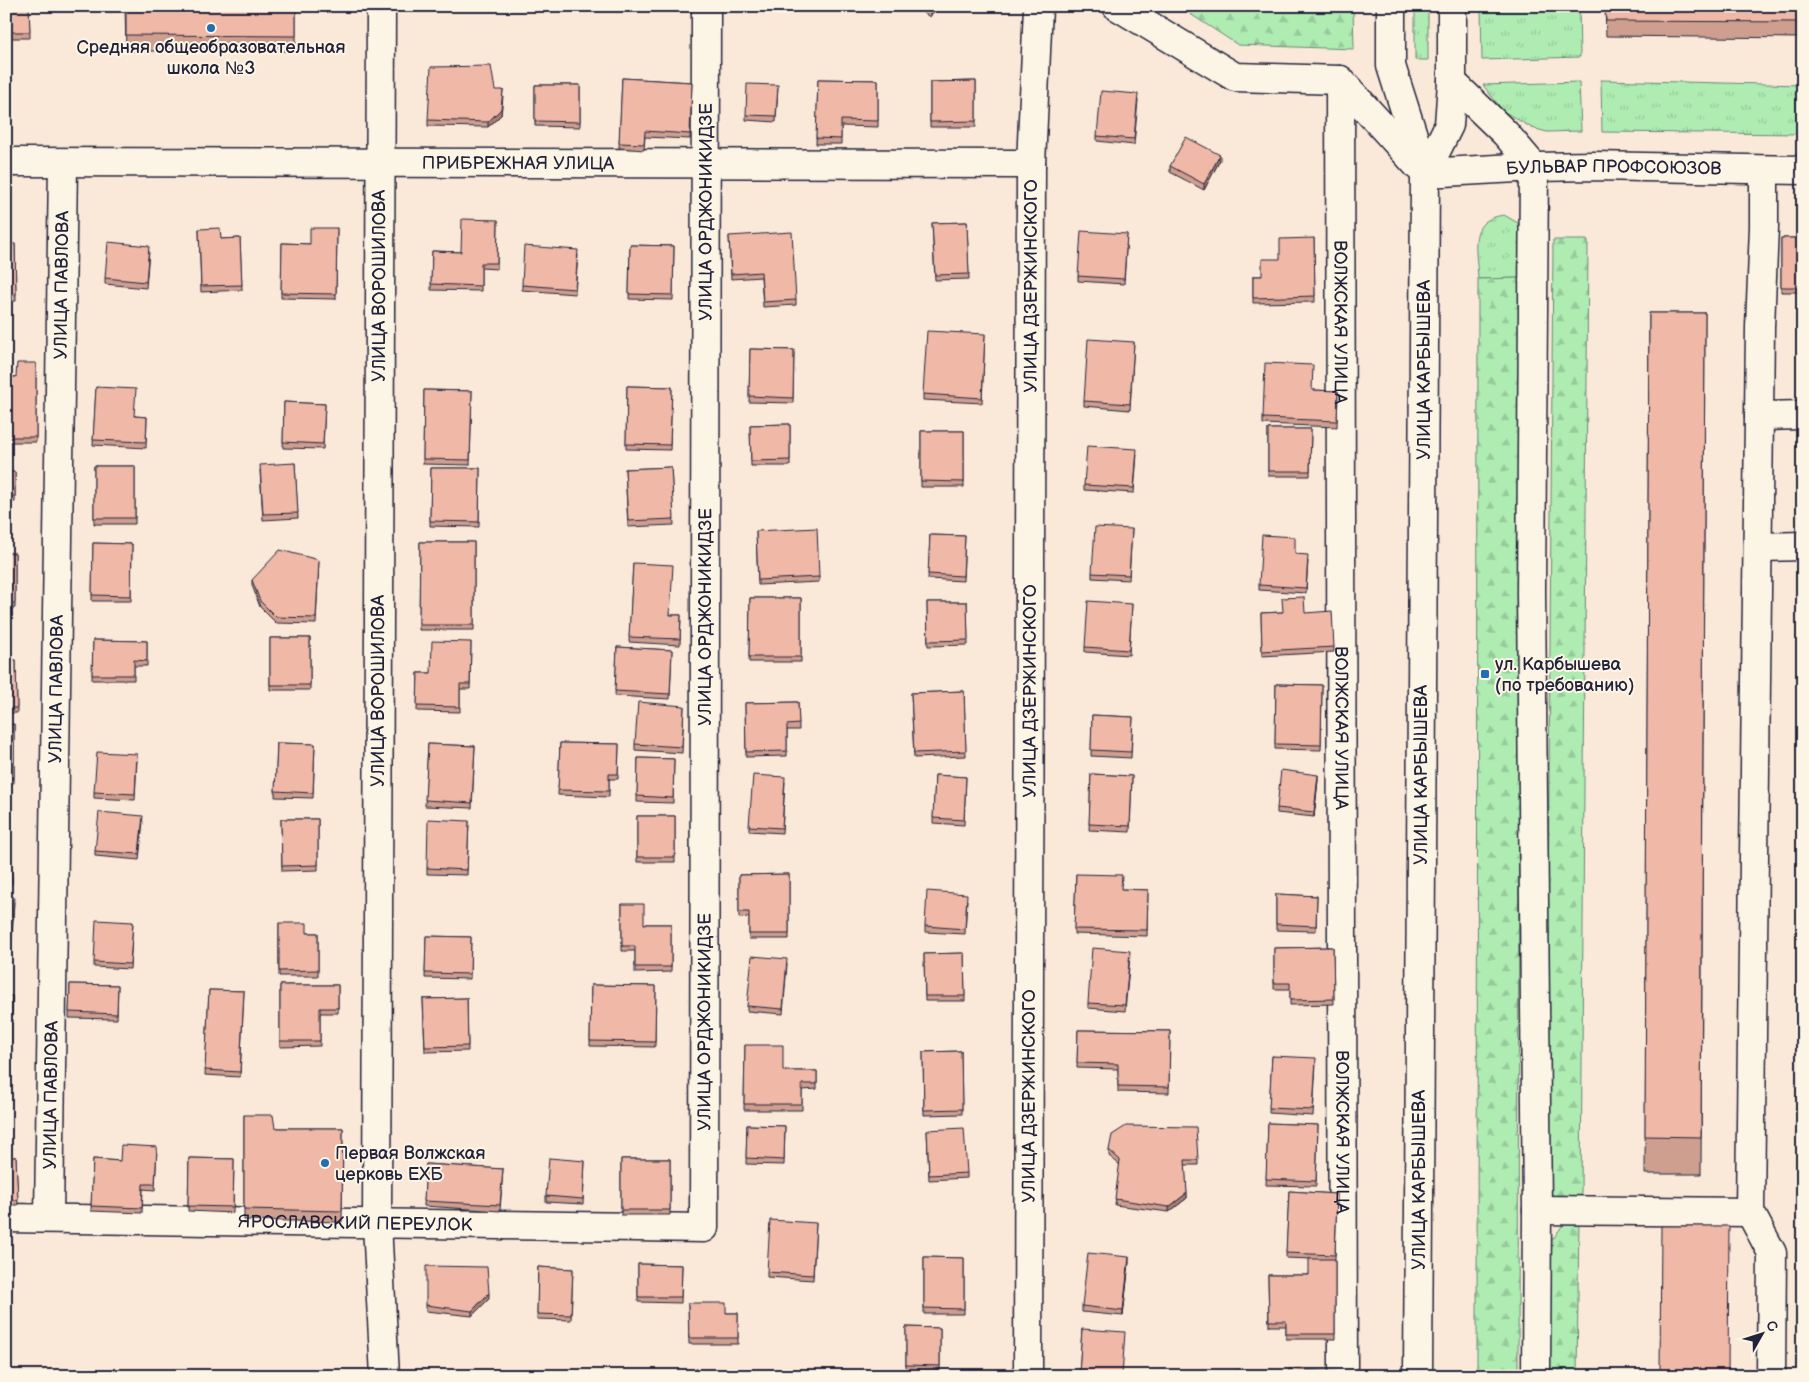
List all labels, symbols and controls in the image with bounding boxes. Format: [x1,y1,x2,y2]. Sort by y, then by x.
marker: Средняя общеобразовательная школа №3 [205,22,217,34]
place label: Средняя общеобразовательная школа №3 [77,37,345,79]
street label: УЛИЦА ОРДЖОНИКИДЗЕ [695,103,717,321]
street label: ПРИБРЕЖНАЯ УЛИЦА [422,153,614,174]
street label: БУЛЬВАР ПРОФСОЮЗОВ [1505,156,1722,180]
street label: УЛИЦА ДЗЕРЖИНСКОГО [1020,179,1042,393]
street label: УЛИЦА ВОРОШИЛОВА [369,190,390,382]
street label: УЛИЦА ПАВЛОВА [50,211,73,360]
street label: ВОЛЖСКАЯ УЛИЦА [1329,240,1351,404]
street label: УЛИЦА КАРБЫШЕВА [1414,280,1435,460]
street label: УЛИЦА ОРДЖОНИКИДЗЕ [695,508,716,726]
street label: УЛИЦА ДЗЕРЖИНСКОГО [1019,584,1041,798]
street label: УЛИЦА ВОРОШИЛОВА [368,595,389,787]
street label: УЛИЦА ПАВЛОВА [45,614,68,764]
street label: ВОЛЖСКАЯ УЛИЦА [1330,646,1352,810]
place label: ул. Карбышева (по требованию) [1495,654,1634,696]
marker: ул. Карбышева (по требованию) [1479,668,1491,680]
street label: УЛИЦА КАРБЫШЕВА [1411,685,1432,865]
street label: УЛИЦА ОРДЖОНИКИДЗЕ [694,913,716,1131]
street label: УЛИЦА ДЗЕРЖИНСКОГО [1018,989,1040,1203]
street label: УЛИЦА ПАВЛОВА [40,1020,63,1170]
street label: ВОЛЖСКАЯ УЛИЦА [1331,1050,1353,1214]
street label: УЛИЦА КАРБЫШЕВА [1409,1090,1430,1270]
place label: Первая Волжская церковь ЕХБ [335,1143,485,1185]
marker: Первая Волжская церковь ЕХБ [319,1157,331,1169]
street label: ЯРОСЛАВСКИЙ ПЕРЕУЛОК [238,1211,473,1236]
north arrow [1736,1310,1786,1360]
text: С [1762,1317,1782,1335]

